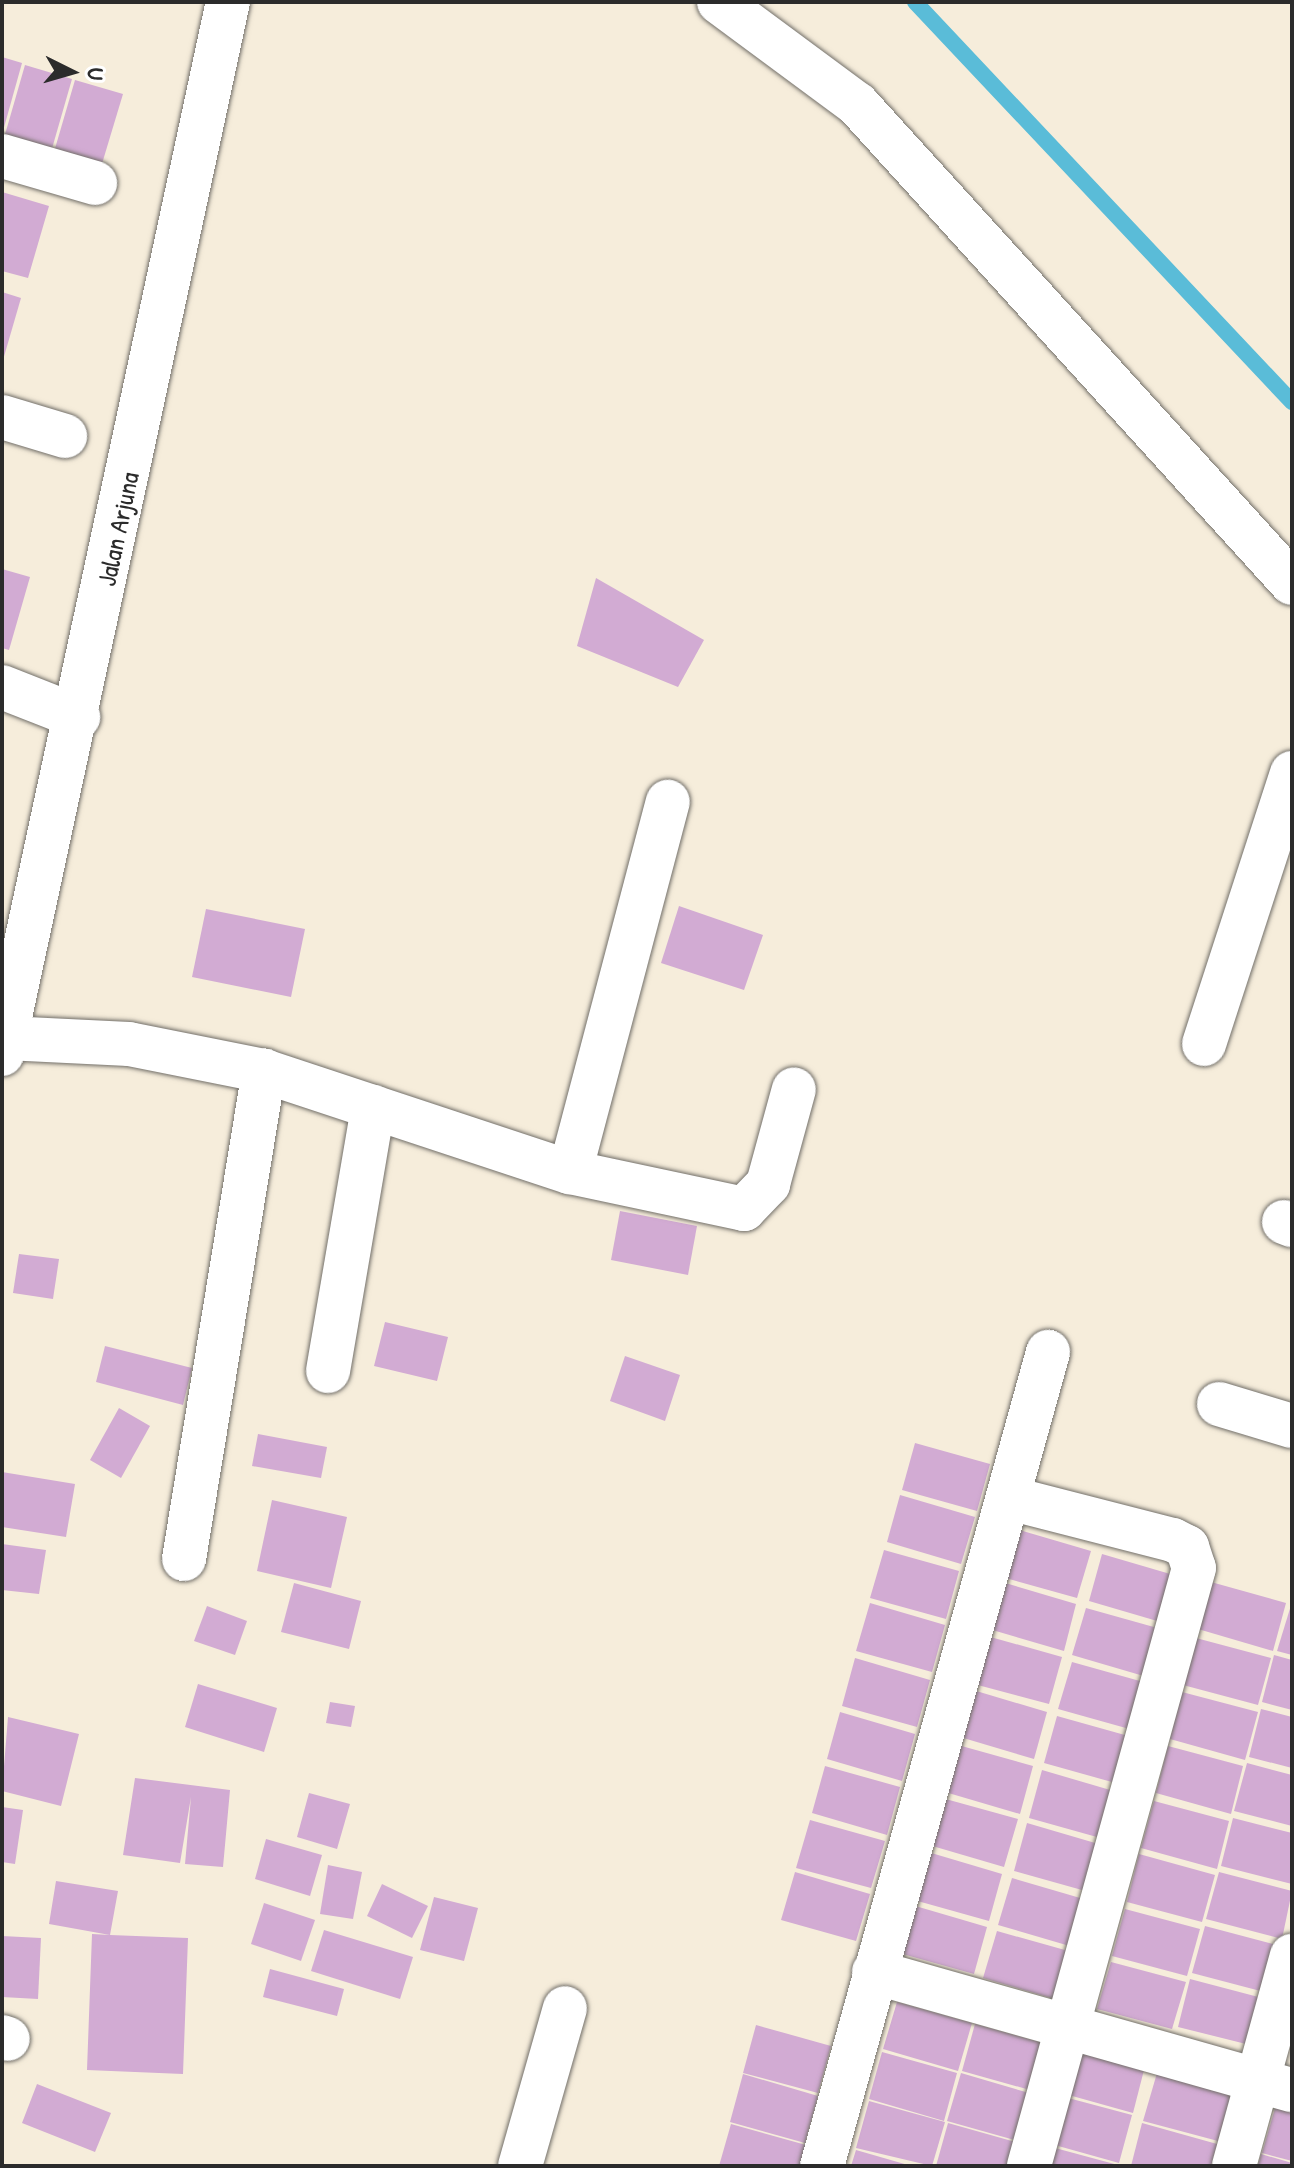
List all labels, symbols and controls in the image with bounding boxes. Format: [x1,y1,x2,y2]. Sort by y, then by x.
north arrow [32,32,112,112]
text: U [80,67,111,81]
street label: Jalan Arjuna [91,469,145,589]

